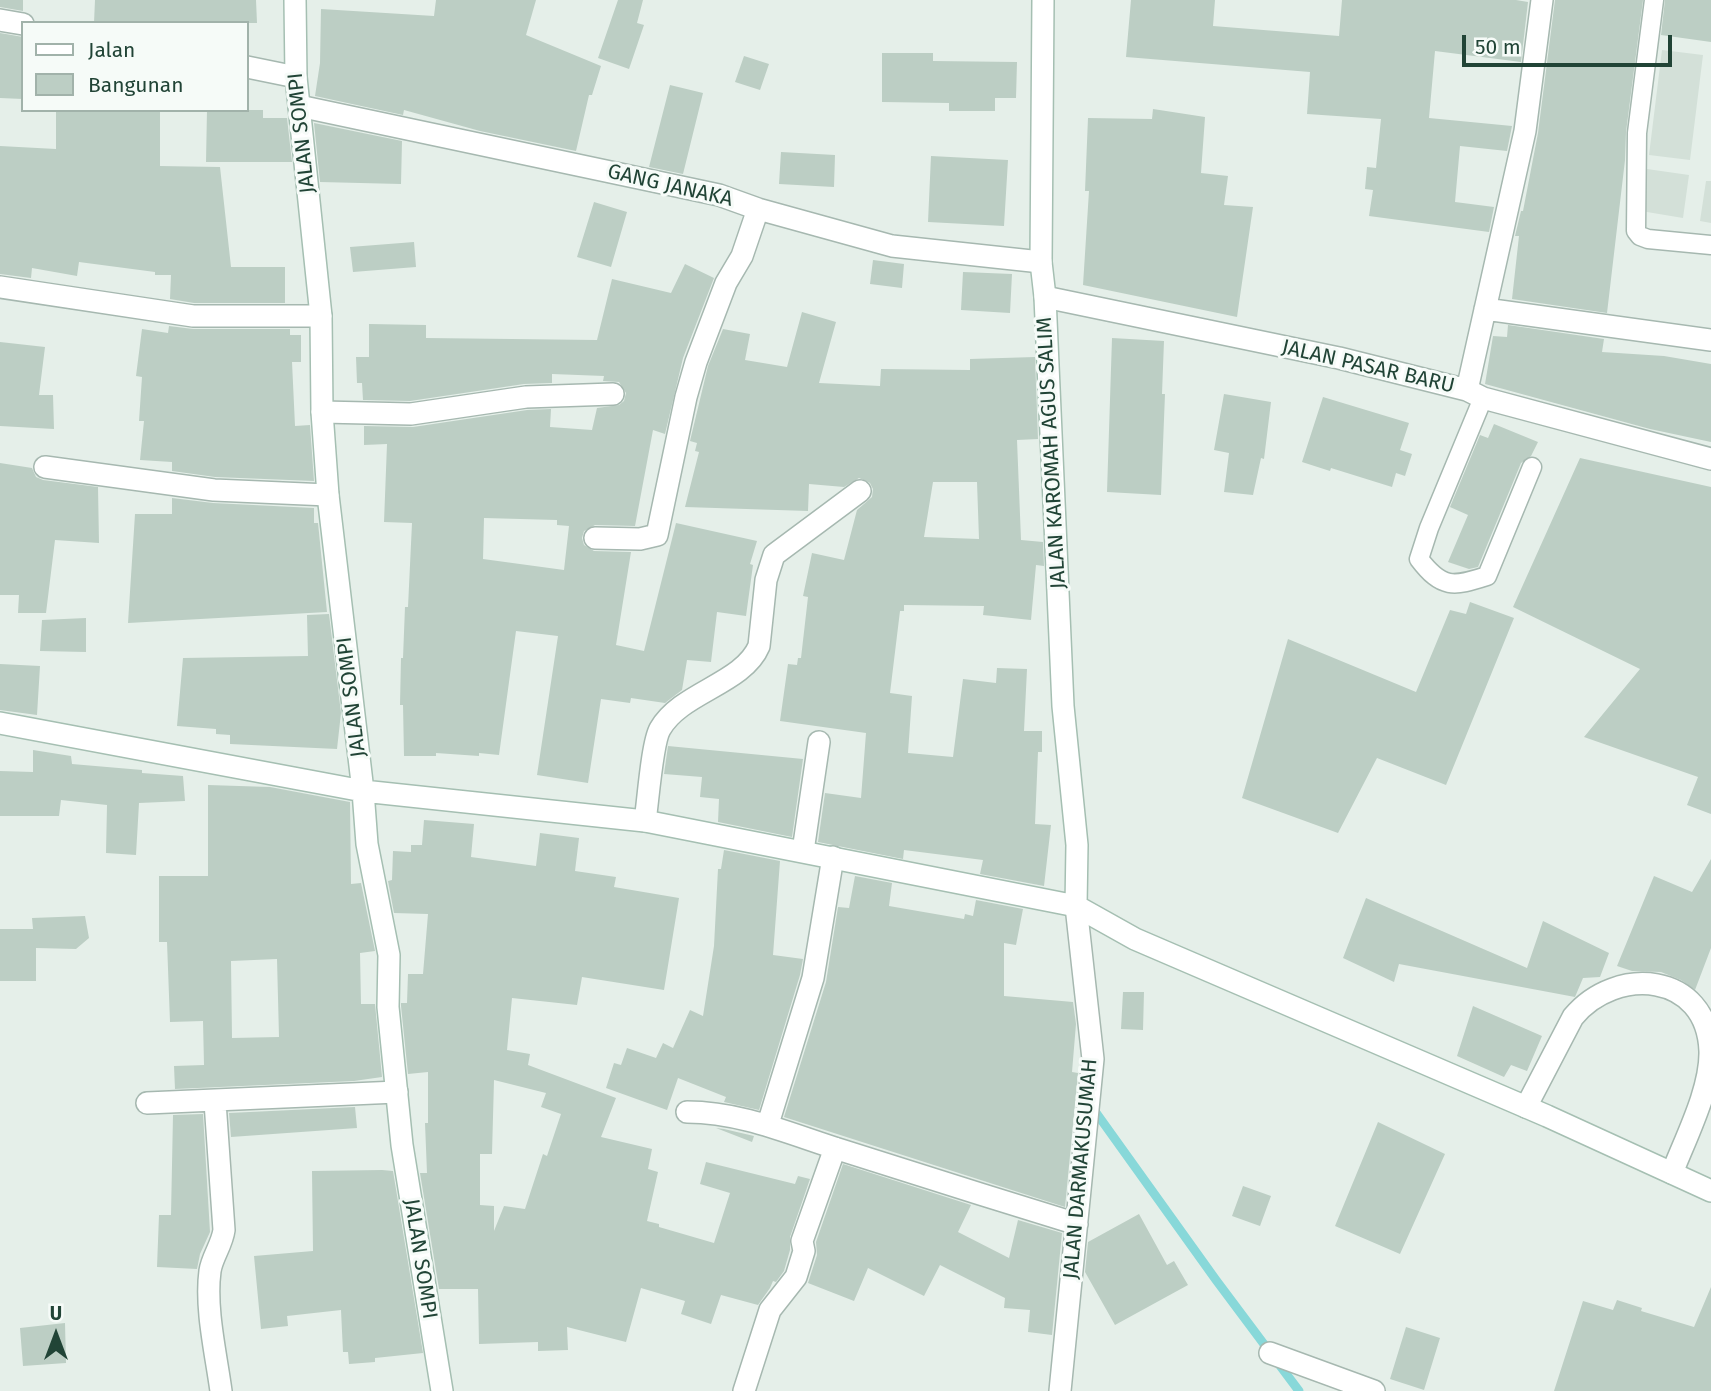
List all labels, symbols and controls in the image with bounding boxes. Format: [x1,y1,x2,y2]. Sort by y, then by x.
legend [21,21,248,112]
scale bar [1466,21,1676,65]
text: 50 m [1475,34,1521,60]
text: Jalan [88,37,135,63]
street label: JALAN SOMPI [283,71,321,195]
text: Bangunan [88,72,183,98]
street label: GANG JANAKA [605,159,735,213]
street label: JALAN KAROMAH AGUS SALIM [1032,316,1072,590]
street label: JALAN PASAR BARU [1279,335,1457,399]
street label: JALAN SOMPI [332,635,372,759]
street label: JALAN DARMAKUSUMAH [1059,1058,1103,1280]
street label: JALAN SOMPI [398,1197,442,1321]
north arrow [21,1300,91,1370]
text: U [50,1302,62,1325]

